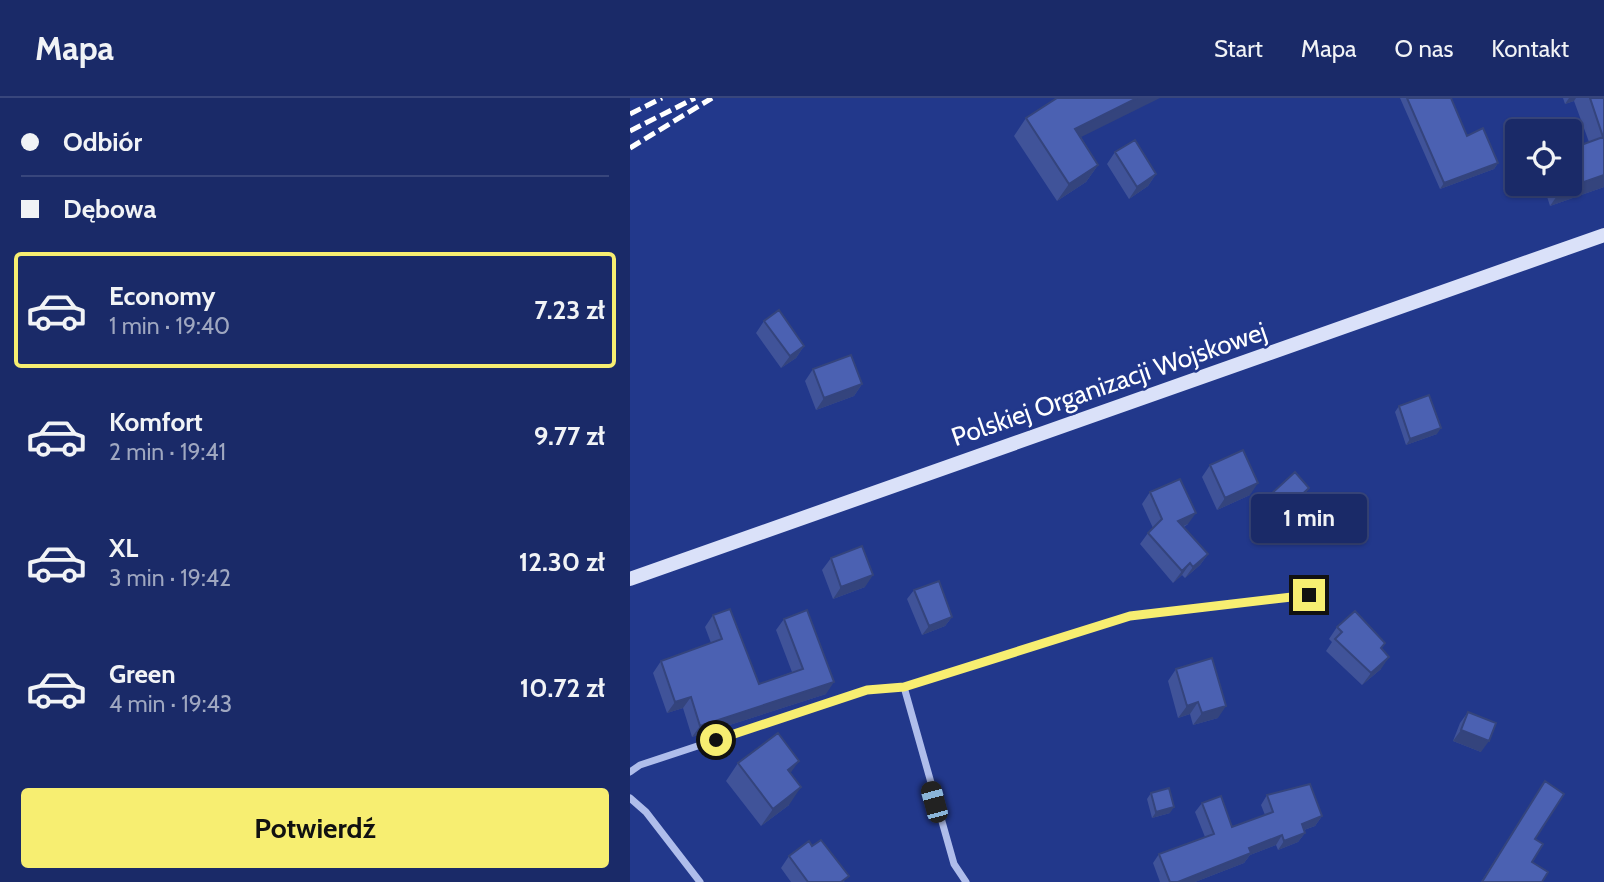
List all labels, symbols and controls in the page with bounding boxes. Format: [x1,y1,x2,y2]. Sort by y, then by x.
text: Mapa [35,28,114,68]
text: Start [1214,34,1263,63]
text: Mapa [1301,34,1357,63]
text: O nas [1395,34,1453,63]
text: Kontakt [1491,34,1569,63]
map controls [1505,119,1582,196]
button: locate [1505,119,1582,196]
text: Odbiór [63,126,142,158]
text: Dębowa [63,193,156,225]
icon: car [25,279,88,342]
text: Economy [109,280,215,312]
text: 7.23 zł [534,294,605,326]
text: 1 min · 19:40 [109,312,230,340]
street label: Polskiej Organizacji Wojskowej [947,315,1271,453]
icon: car [25,405,88,468]
text: Komfort [109,406,203,438]
text: 9.77 zł [534,420,605,452]
text: 2 min · 19:41 [109,438,226,466]
callout: 1 min [1251,494,1367,542]
text: 1 min [1283,504,1335,532]
icon: car [25,531,88,594]
text: XL [109,532,138,564]
text: 12.30 zł [519,546,605,578]
text: 3 min · 19:42 [109,564,231,592]
route end [1293,579,1325,611]
icon: car [25,657,88,720]
text: Green [109,658,176,690]
text: 10.72 zł [520,672,605,704]
text: 4 min · 19:43 [109,690,232,718]
route start [700,724,732,756]
car [919,779,950,825]
button: Potwierdź [21,788,609,868]

